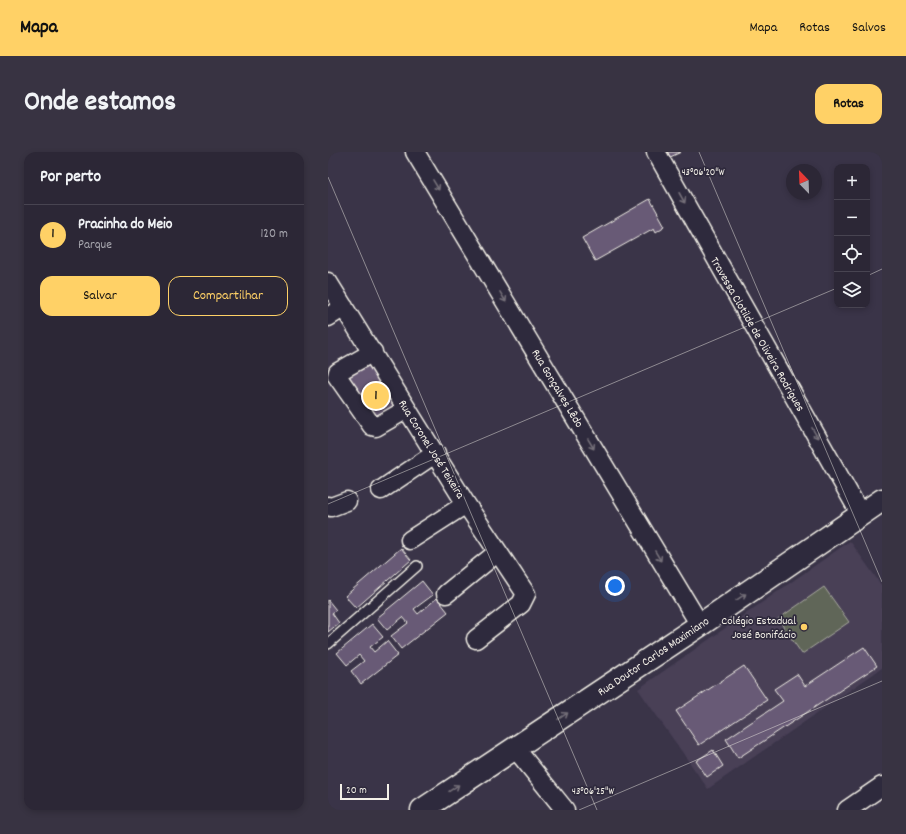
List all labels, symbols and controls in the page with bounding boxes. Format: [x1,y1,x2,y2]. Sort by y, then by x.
text: Mapa [20,15,58,42]
text: Mapa [749,18,777,38]
text: Rotas [799,18,830,38]
text: Salvos [852,18,886,38]
text: Onde estamos [24,84,176,124]
button: Rotas [815,84,882,124]
north arrow [786,164,822,200]
map controls [834,164,870,308]
button: + [834,164,870,200]
text: Por perto [40,166,101,190]
text: 43°06'20"W [681,166,725,180]
one-way arrow [432,179,440,191]
one-way arrow [678,192,686,204]
button: − [834,200,870,236]
text: Pracinha do Meio [78,214,172,236]
text: 1 [52,225,54,244]
text: 120 m [260,225,288,244]
text: Parque [78,236,112,255]
button: locate [834,236,870,272]
street label: Travessa Clotilde de Oliveira Rodrigues [705,254,808,415]
button: layers [834,272,870,308]
button: Salvar [40,276,160,316]
button: Compartilhar [168,276,288,316]
one-way arrow [499,291,507,302]
street label: Rua Gonçalves Lêdo [527,346,587,431]
pin: 1 [363,381,389,411]
street label: Rua Coronel José Teixeira [393,397,468,503]
one-way arrow [811,427,819,439]
one-way arrow [588,438,596,450]
one-way arrow [654,550,662,561]
your location [605,576,625,596]
one-way arrow [735,593,746,601]
street label: Rua Doutor Carlos Maximiano [595,613,713,701]
place label: Colégio Estadual José Bonifácio [721,613,796,644]
marker: Colégio Estadual José Bonifácio [799,622,809,632]
one-way arrow [557,712,568,720]
scale bar [340,782,389,801]
text: 20 m [346,783,367,799]
one-way arrow [449,784,460,792]
text: 43°06'25"W [572,785,614,799]

